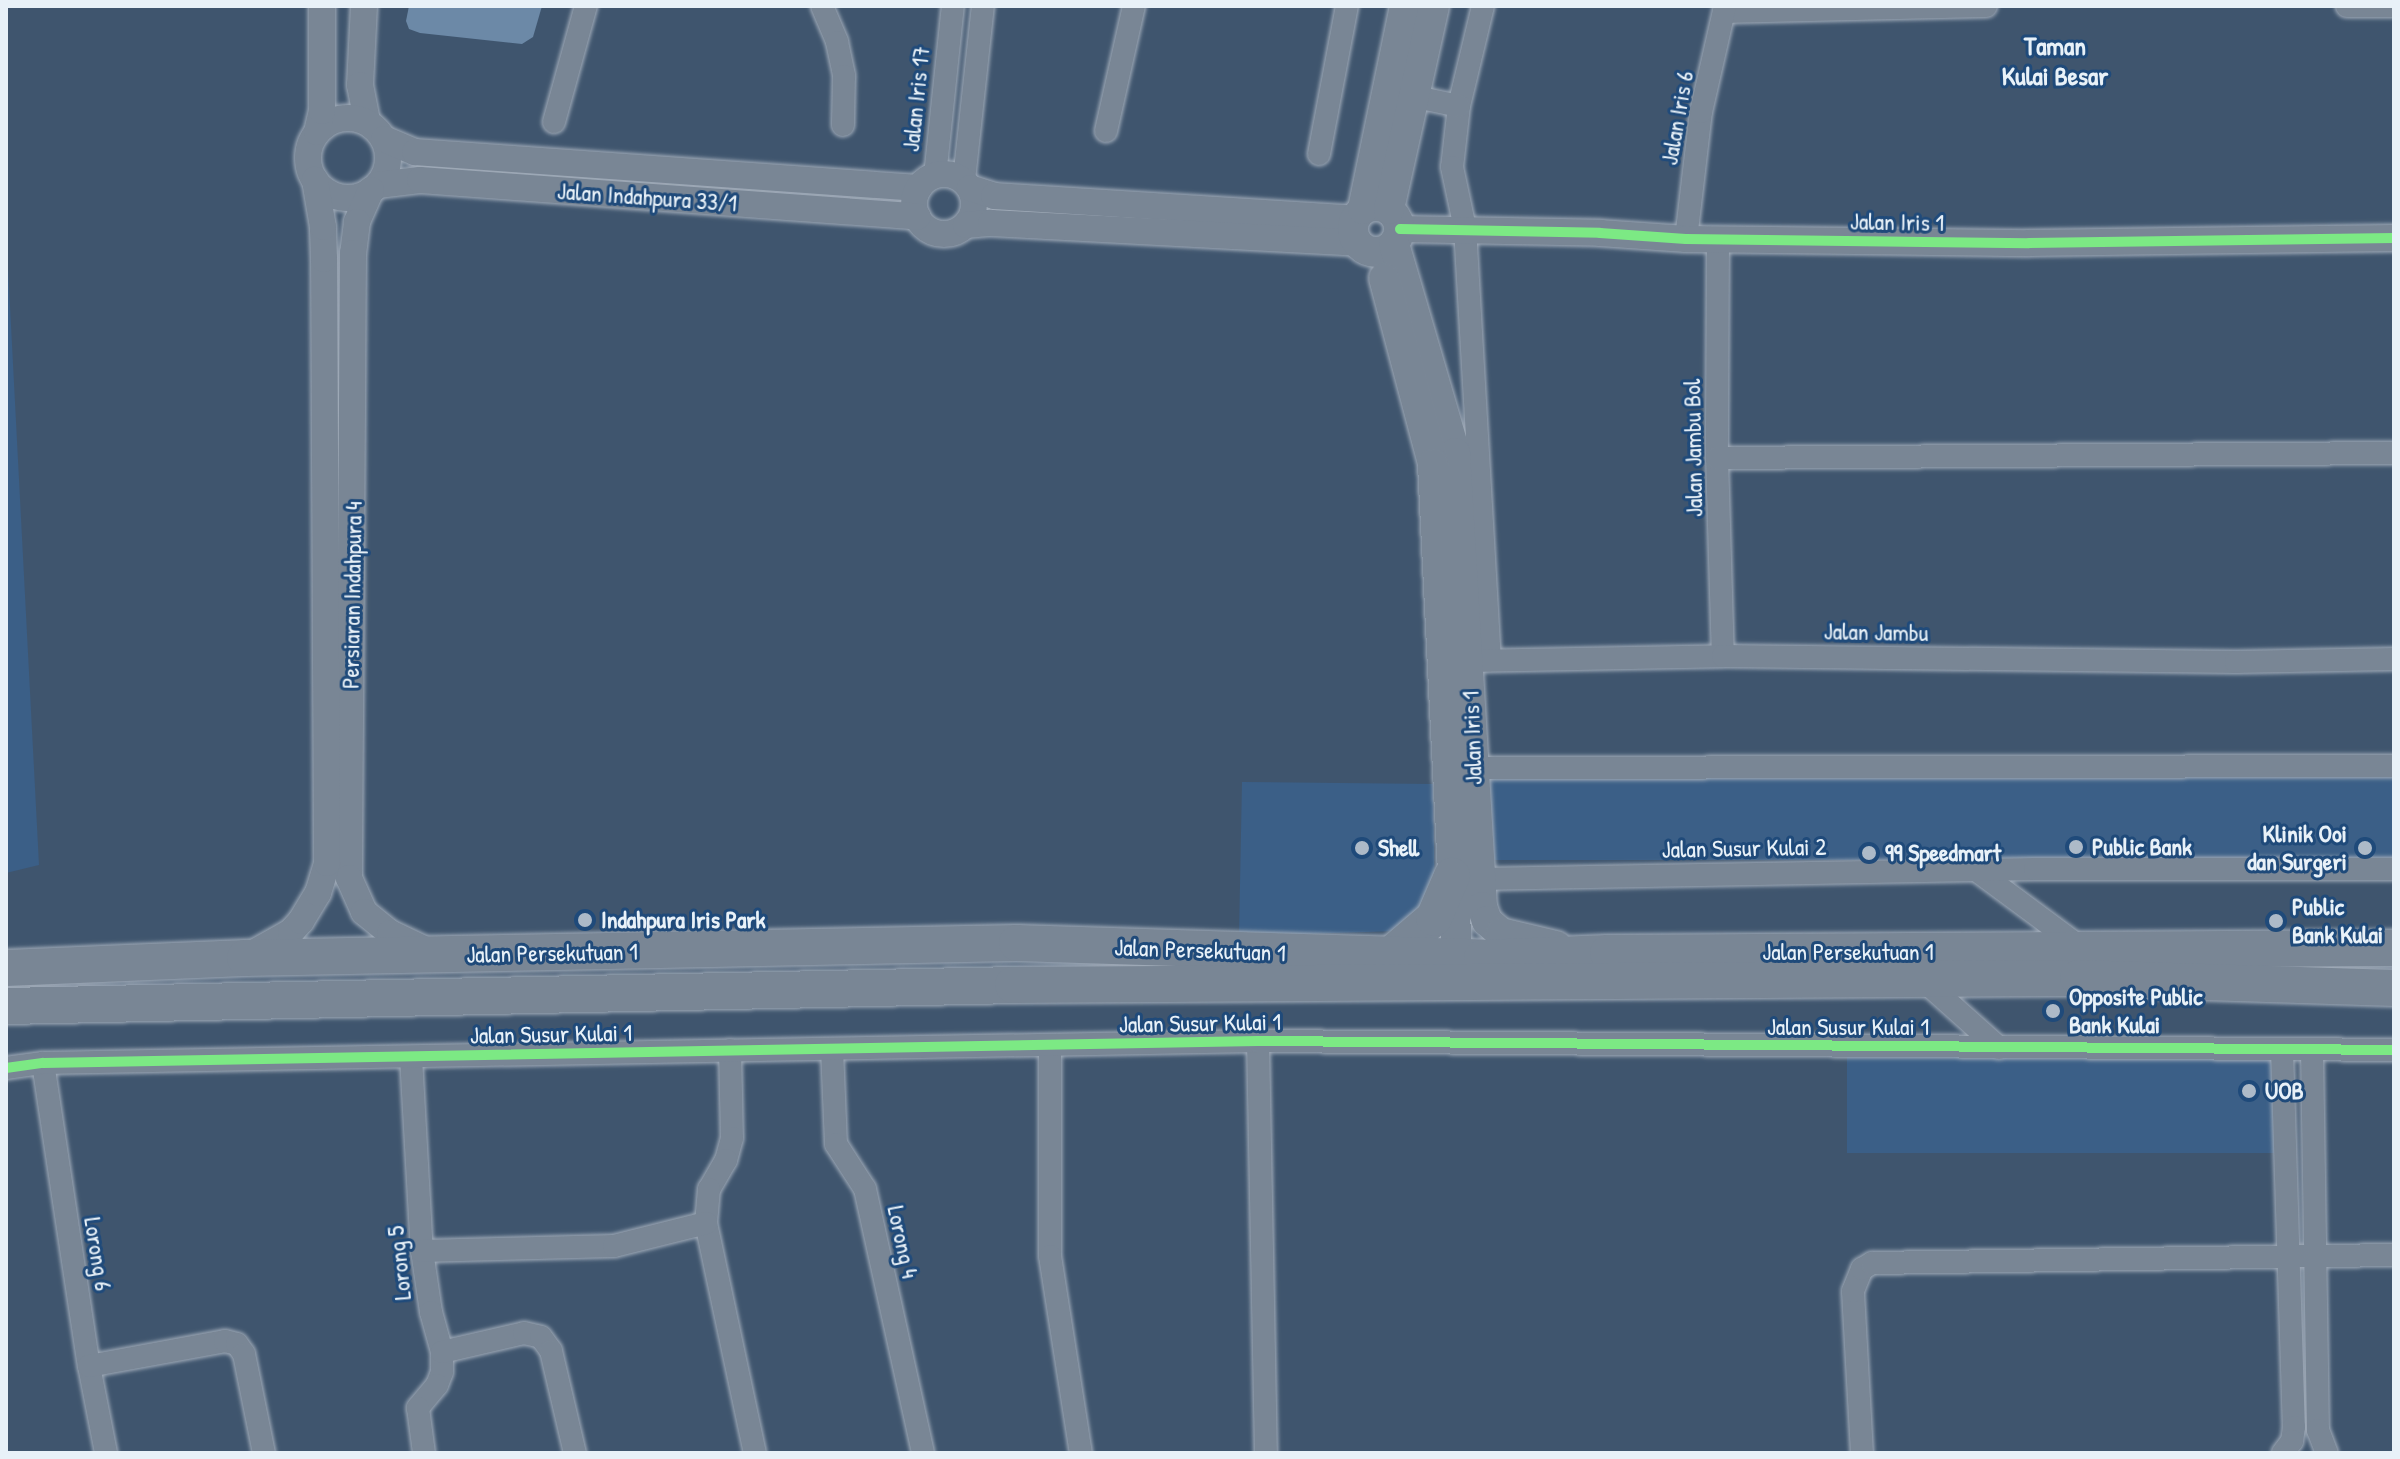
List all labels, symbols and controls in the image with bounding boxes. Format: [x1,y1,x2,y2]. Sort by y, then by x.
district label: Taman Kulai Besar [2002,30,2108,92]
street label: Jalan Iris 17 [896,45,936,153]
street label: Jalan Iris 6 [1655,69,1699,167]
street label: Jalan Indahpura 33/1 [556,176,738,218]
street label: Jalan Iris 1 [1850,207,1944,237]
street label: Jalan Jambu Bol [1677,379,1709,517]
street label: Persiaran Indahpura 4 [336,501,368,689]
street label: Jalan Jambu [1823,617,1929,647]
street label: Jalan Iris 1 [1456,690,1488,786]
place label: Klinik Ooi dan Surgeri [2247,820,2347,876]
street label: Jalan Susur Kulai 2 [1661,832,1827,864]
place label: Public Bank [2092,833,2192,861]
place label: Shell [1378,834,1419,862]
marker: Klinik Ooi dan Surgeri [2354,837,2376,859]
marker: Public Bank [2067,838,2085,856]
marker: Shell [1353,839,1371,857]
place label: 99 Speedmart [1885,839,2001,867]
marker: 99 Speedmart [1860,844,1878,862]
place label: Public Bank Kulai [2292,893,2383,949]
place label: Indahpura Iris Park [601,906,766,934]
marker: Indahpura Iris Park [576,911,594,929]
marker: Public Bank Kulai [2267,912,2285,930]
street label: Jalan Persekutuan 1 [1114,933,1286,967]
street label: Jalan Persekutuan 1 [466,937,638,969]
street label: Jalan Persekutuan 1 [1762,938,1934,966]
place label: Opposite Public Bank Kulai [2069,983,2203,1039]
marker: Opposite Public Bank Kulai [2044,1002,2062,1020]
street label: Jalan Susur Kulai 1 [1119,1007,1281,1039]
street label: Jalan Susur Kulai 1 [1767,1013,1929,1041]
street label: Jalan Susur Kulai 1 [470,1018,632,1050]
place label: UOB [2265,1077,2304,1105]
marker: UOB [2240,1082,2258,1100]
street label: Lorong 4 [881,1203,925,1281]
street label: Lorong 6 [78,1215,118,1293]
street label: Lorong 5 [381,1224,417,1302]

